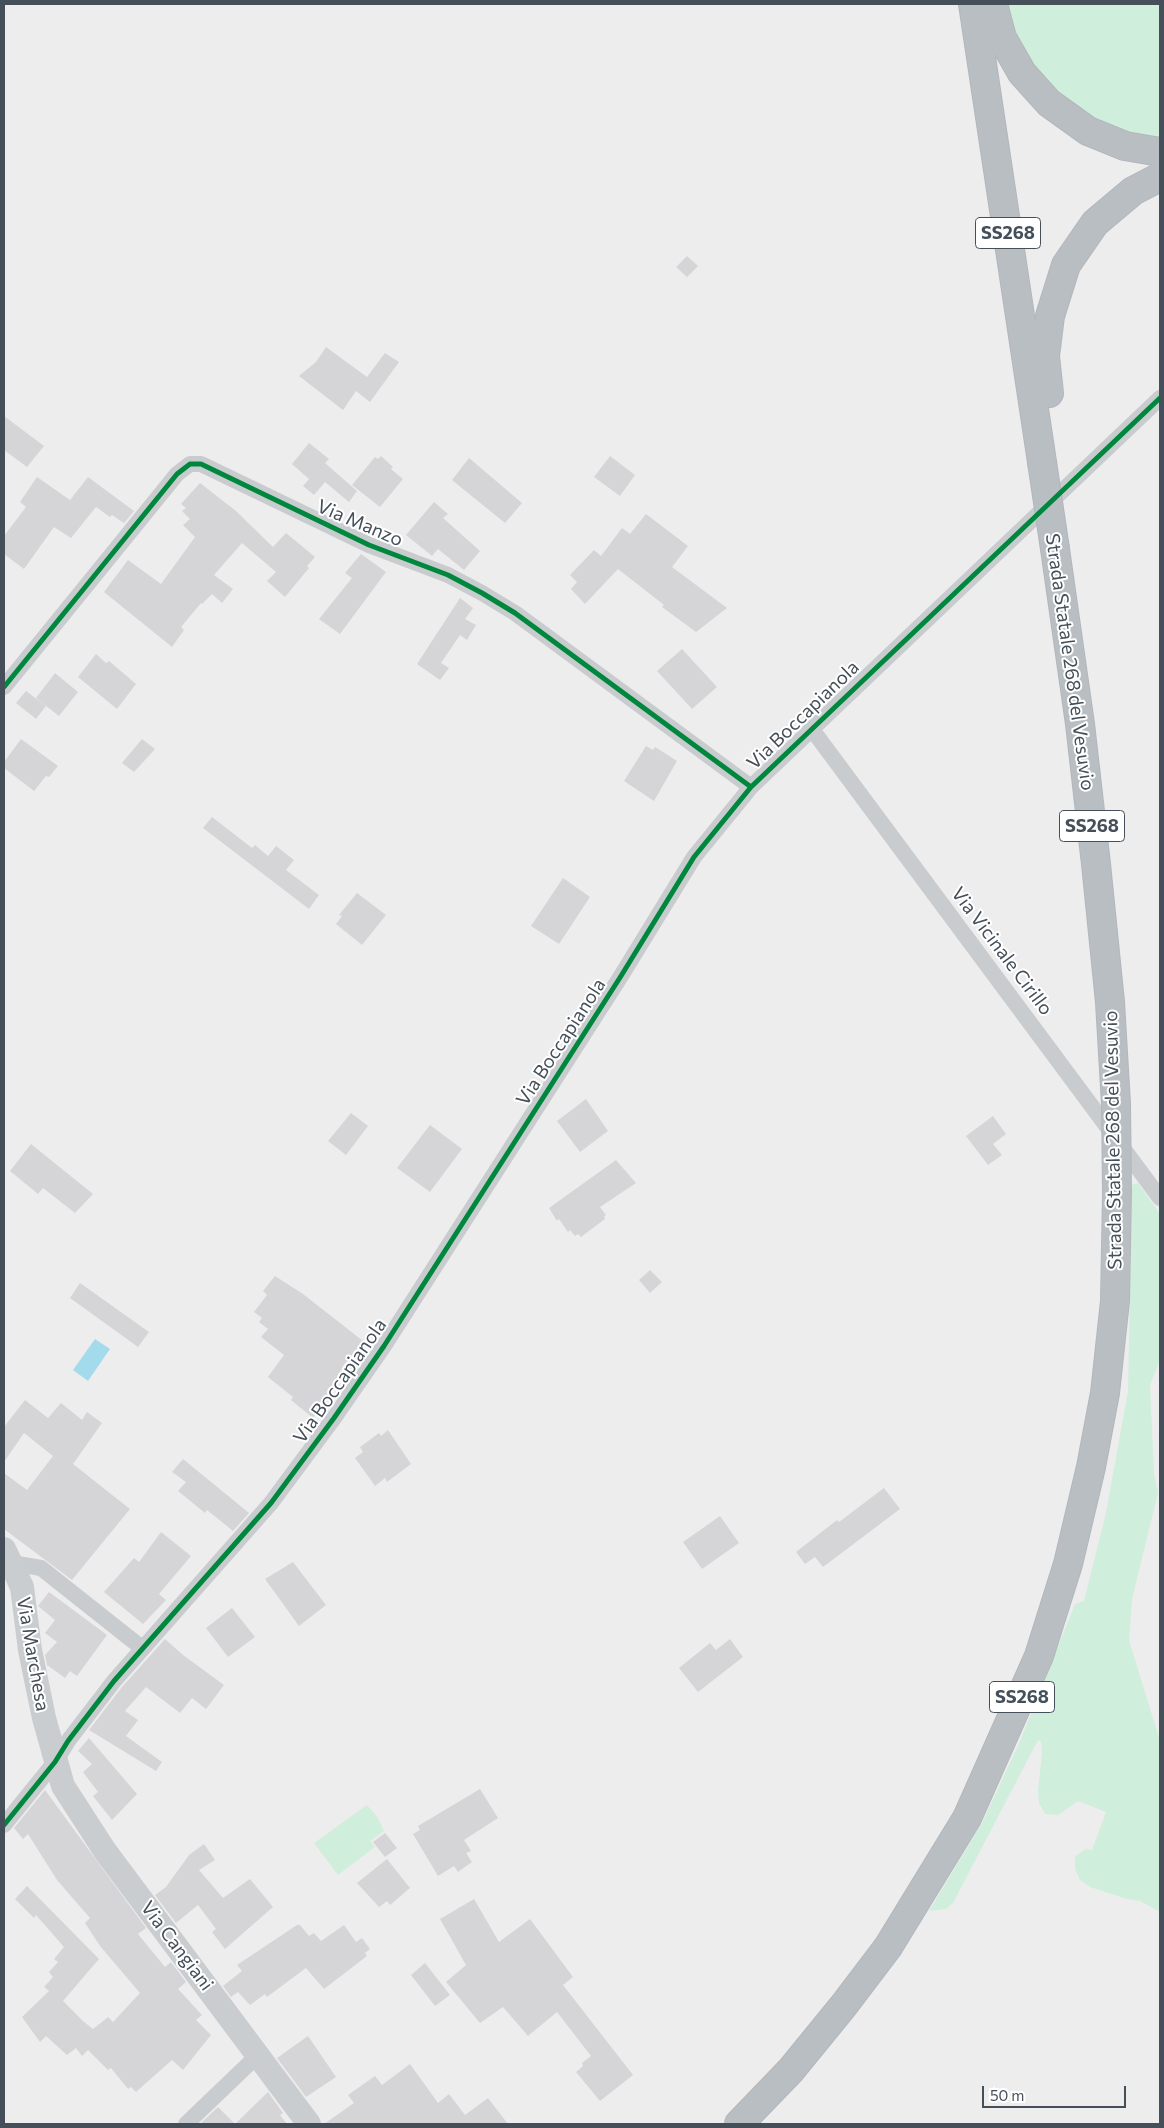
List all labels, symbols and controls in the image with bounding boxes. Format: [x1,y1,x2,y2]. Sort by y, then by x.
road number: SS268 [976,218,1040,248]
street label: Via Manzo [314,495,406,551]
street label: Strada Statale 268 del Vesuvio [1041,532,1099,792]
street label: Via Boccapianola [742,656,864,774]
road number: SS268 [1060,810,1124,841]
street label: Via Vicinale Cirillo [946,882,1058,1020]
street label: Via Boccapianola [511,974,611,1110]
street label: Strada Statale 268 del Vesuvio [1099,1010,1127,1270]
street label: Via Boccapianola [289,1314,391,1448]
street label: Via Marchesa [12,1595,54,1713]
road number: SS268 [990,1681,1054,1712]
street label: Via Cangiani [136,1897,218,1995]
scale bar [984,2076,1128,2108]
text: 50 m [990,2086,1024,2104]

